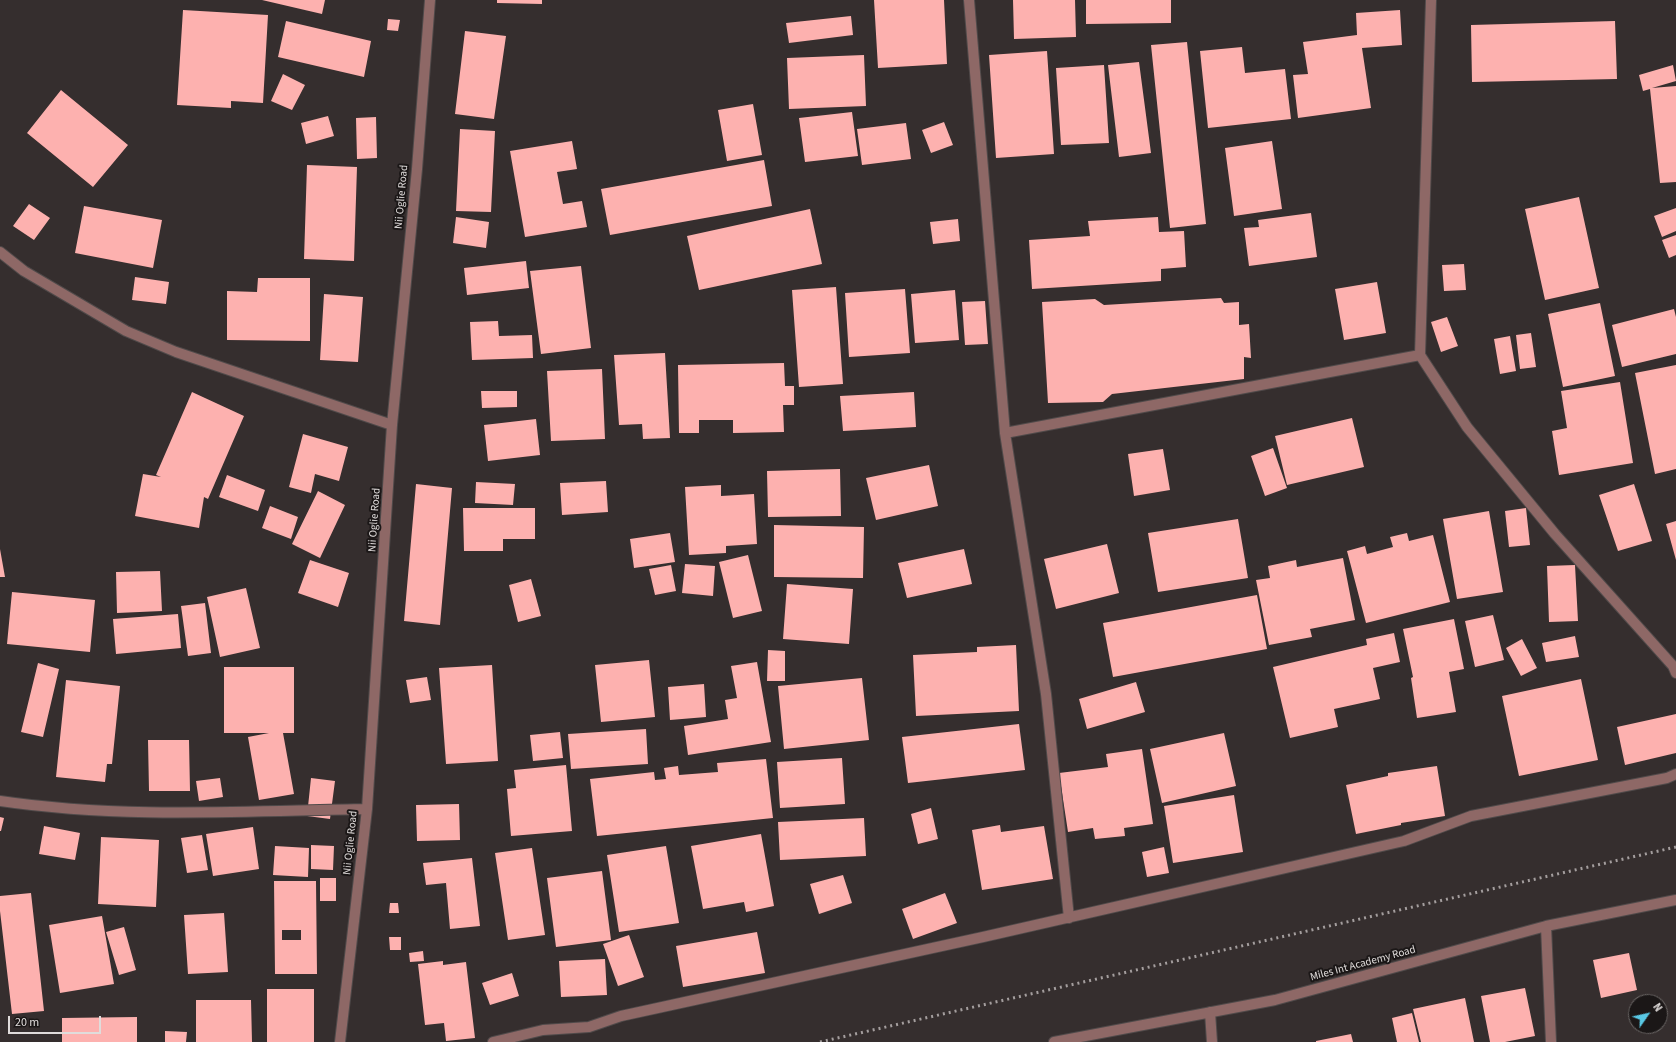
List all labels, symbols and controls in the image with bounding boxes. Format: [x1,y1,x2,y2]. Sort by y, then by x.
street label: Nii Oglie Road [393,164,411,230]
street label: Nii Oglie Road [366,487,384,553]
street label: Nii Oglie Road [341,810,361,876]
street label: Miles Int Academy Road [1309,944,1417,984]
north arrow [1628,994,1668,1034]
text: N [1649,1000,1666,1015]
scale bar [10,1008,103,1034]
text: 20 m [15,1014,39,1031]

